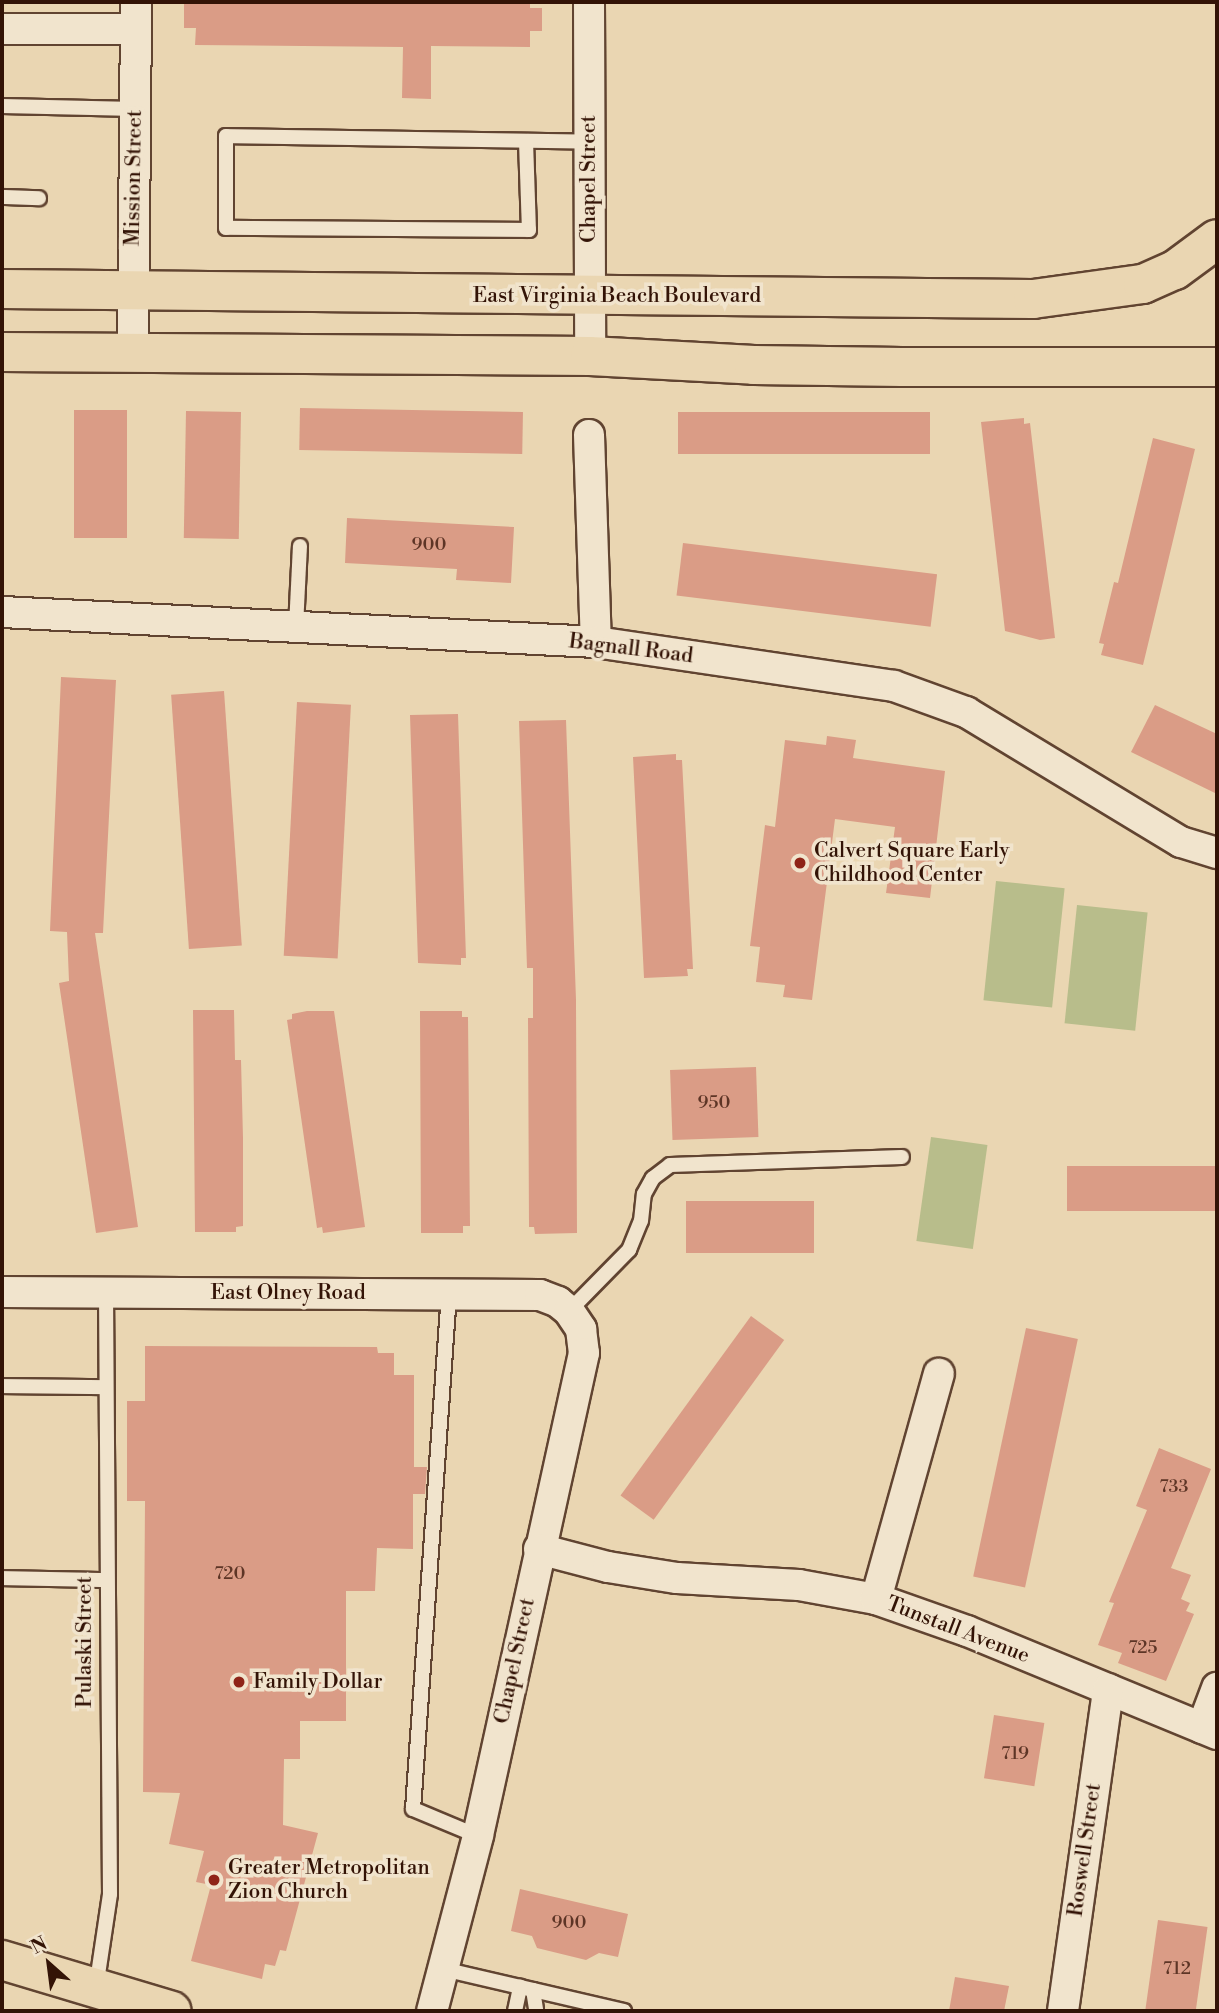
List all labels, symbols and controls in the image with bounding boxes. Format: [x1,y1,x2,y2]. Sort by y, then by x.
street label: Mission Street [120,110,148,246]
street label: Chapel Street [576,115,602,243]
street label: East Virginia Beach Boulevard [473,283,761,309]
house number: 900 [412,534,446,556]
street label: Bagnall Road [567,629,695,669]
place label: Calvert Square Early Childhood Center [814,838,1009,888]
marker: Calvert Square Early Childhood Center [792,855,808,871]
house number: 950 [698,1092,730,1114]
street label: East Olney Road [210,1280,366,1306]
house number: 733 [1160,1476,1188,1498]
house number: 720 [214,1563,246,1585]
street label: Pulaski Street [72,1576,98,1708]
street label: Tunstall Avenue [883,1591,1033,1669]
street label: Chapel Street [489,1596,541,1726]
house number: 725 [1128,1637,1158,1659]
place label: Family Dollar [253,1669,383,1695]
marker: Family Dollar [231,1674,247,1690]
house number: 719 [1001,1743,1029,1765]
street label: Roswell Street [1063,1782,1107,1918]
place label: Greater Metropolitan Zion Church [228,1855,430,1905]
marker: Greater Metropolitan Zion Church [206,1872,222,1888]
house number: 900 [552,1912,586,1934]
north arrow [14,1929,84,1999]
text: N [27,1931,51,1960]
house number: 712 [1163,1958,1191,1980]

